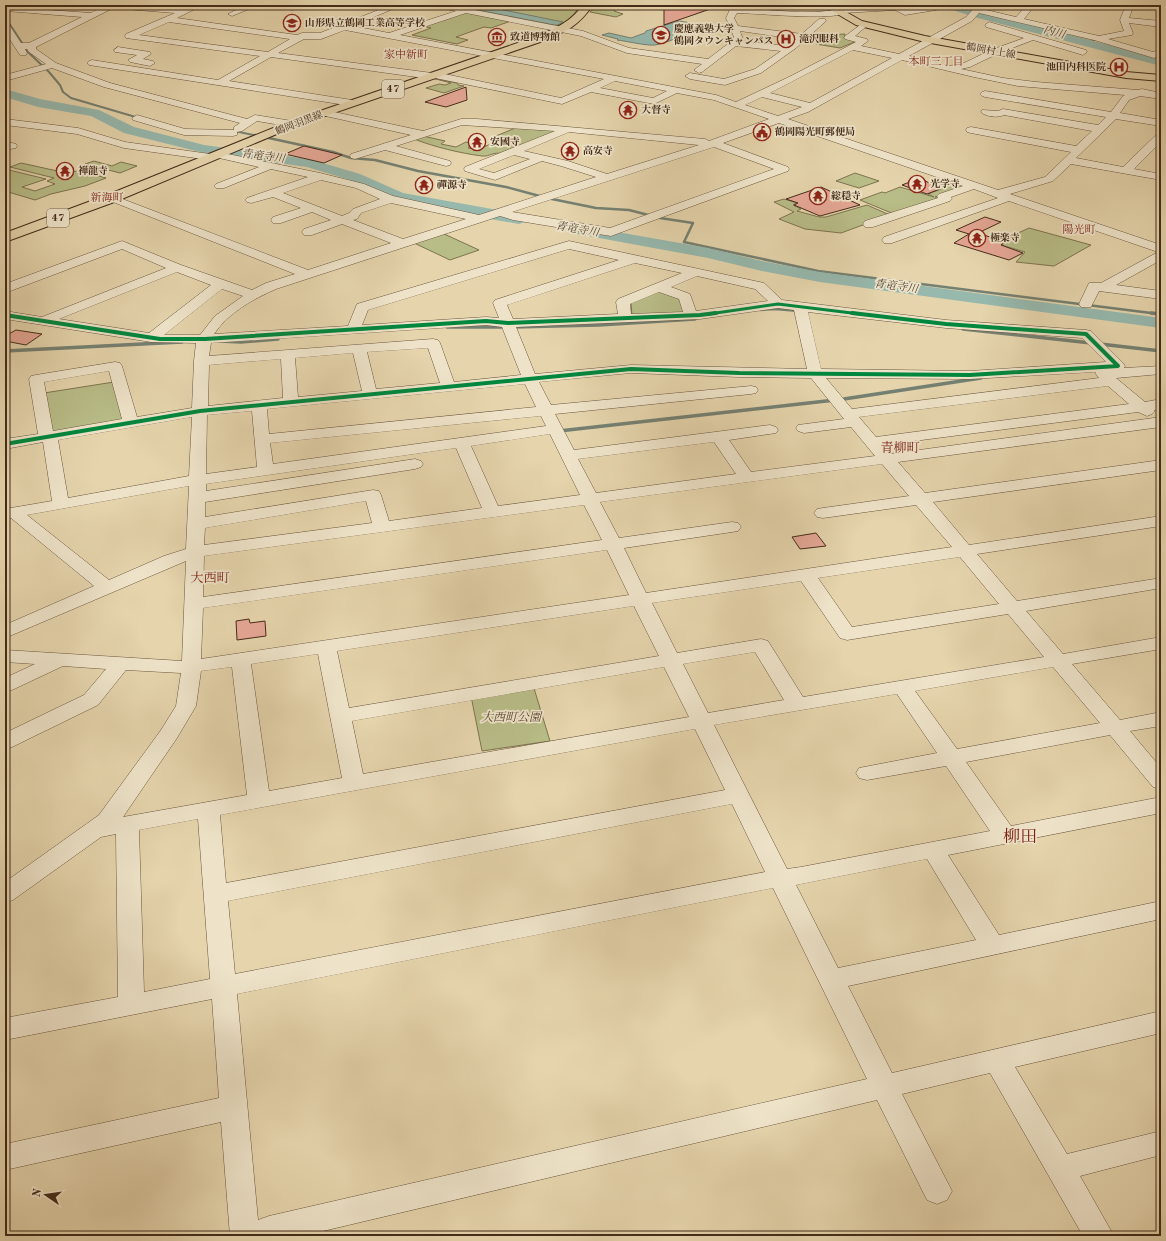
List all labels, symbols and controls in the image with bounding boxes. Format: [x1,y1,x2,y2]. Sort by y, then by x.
school or university icon: 山形県立鶴岡工業高等学校 [282,13,302,33]
place label: 山形県立鶴岡工業高等学校 [305,17,425,28]
place label: 慶應義塾大学 鶴岡タウンキャンパス [674,23,773,46]
water label: 内川 [1042,23,1068,41]
school or university icon: 慶應義塾大学 鶴岡タウンキャンパス [651,25,671,45]
museum icon: 致道博物館 [487,27,507,47]
hospital icon: 滝沢眼科 [776,29,796,49]
place label: 致道博物館 [510,31,560,42]
place label: 滝沢眼科 [799,33,839,44]
street label: 鶴岡村上線 [966,41,1017,60]
district label: 家中新町 [384,48,428,61]
district label: 本町三丁目 [909,55,964,68]
hospital icon: 池田内科医院 [1109,57,1129,77]
place label: 池田内科医院 [1046,61,1106,72]
road number: 47 [382,80,404,98]
temple icon: 大督寺 [618,100,638,120]
place label: 大督寺 [641,104,671,115]
street label: 鶴岡羽黒線 [274,108,324,137]
public building icon: 鶴岡陽光町郵便局 [752,122,772,142]
place label: 鶴岡陽光町郵便局 [775,126,855,137]
temple icon: 安國寺 [467,132,487,152]
place label: 安國寺 [490,136,520,147]
temple icon: 高安寺 [560,141,580,161]
place label: 高安寺 [583,145,613,156]
water label: 青竜寺川 [240,147,287,165]
temple icon: 禅龍寺 [55,161,75,181]
place label: 禅龍寺 [78,165,108,176]
temple icon: 光学寺 [907,174,927,194]
temple icon: 禪源寺 [414,175,434,195]
place label: 光学寺 [930,178,960,189]
place label: 禪源寺 [437,179,467,190]
temple icon: 総穏寺 [808,186,828,206]
place label: 総穏寺 [831,190,861,201]
district label: 新海町 [91,191,124,204]
road number: 47 [47,209,69,227]
water label: 青竜寺川 [554,219,601,239]
district label: 陽光町 [1063,223,1096,236]
temple icon: 極楽寺 [967,228,987,248]
place label: 極楽寺 [990,232,1020,243]
water label: 青竜寺川 [873,277,920,296]
district label: 青柳町 [880,441,920,455]
district label: 大西町 [190,571,230,585]
park label: 大西町公園 [481,710,543,724]
district label: 柳田 [1003,827,1037,846]
north arrow [26,1175,66,1215]
text: N [31,1187,44,1198]

